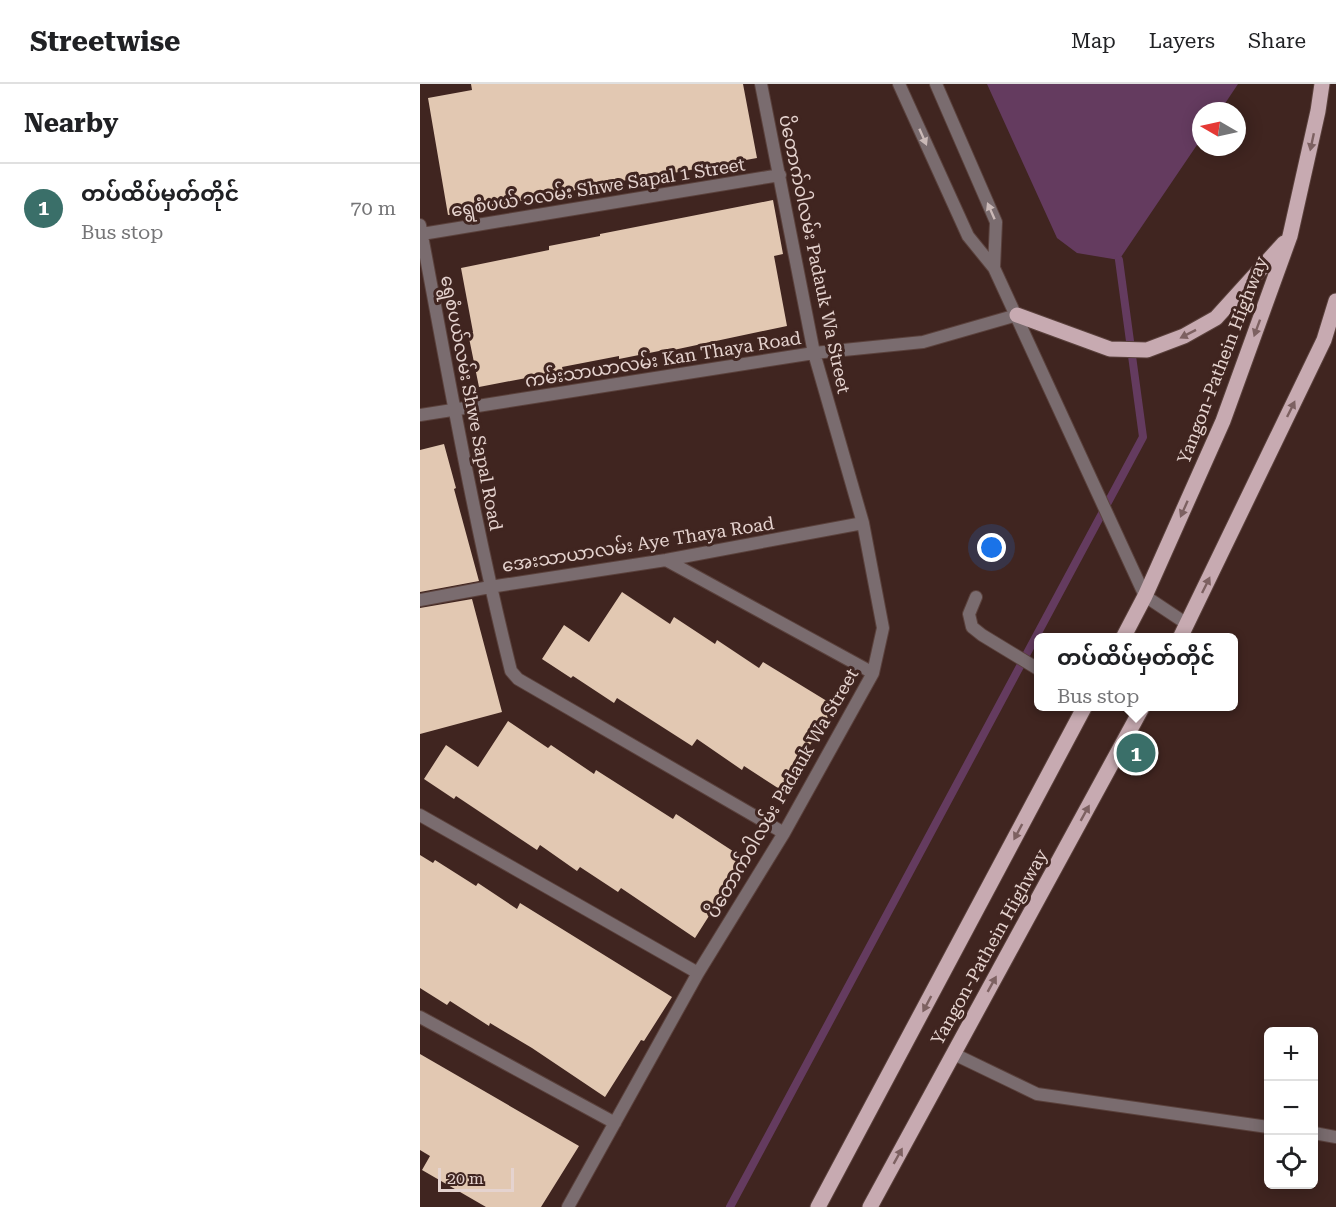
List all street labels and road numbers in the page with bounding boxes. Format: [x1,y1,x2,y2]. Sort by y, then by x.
street label: ပိတောက်ဝါလမ်း Padauk Wa Street [775,112,858,396]
street label: ရွေစံပယ် ၁လမ်း Shwe Sapal 1 Street [449,151,748,226]
street label: Yangon-Pathein Highway [1173,253,1271,467]
street label: ရွေစံပယ်လမ်း Shwe Sapal Road [432,273,509,534]
street label: ကမ်းသာယာလမ်း Kan Thaya Road [523,325,803,391]
street label: အေးသာယာလမ်း Aye Thaya Road [500,510,776,576]
street label: ပိတောက်ဝါလမ်း Padauk Wa Street [699,663,862,921]
street label: Yangon-Pathein Highway [926,845,1052,1048]

